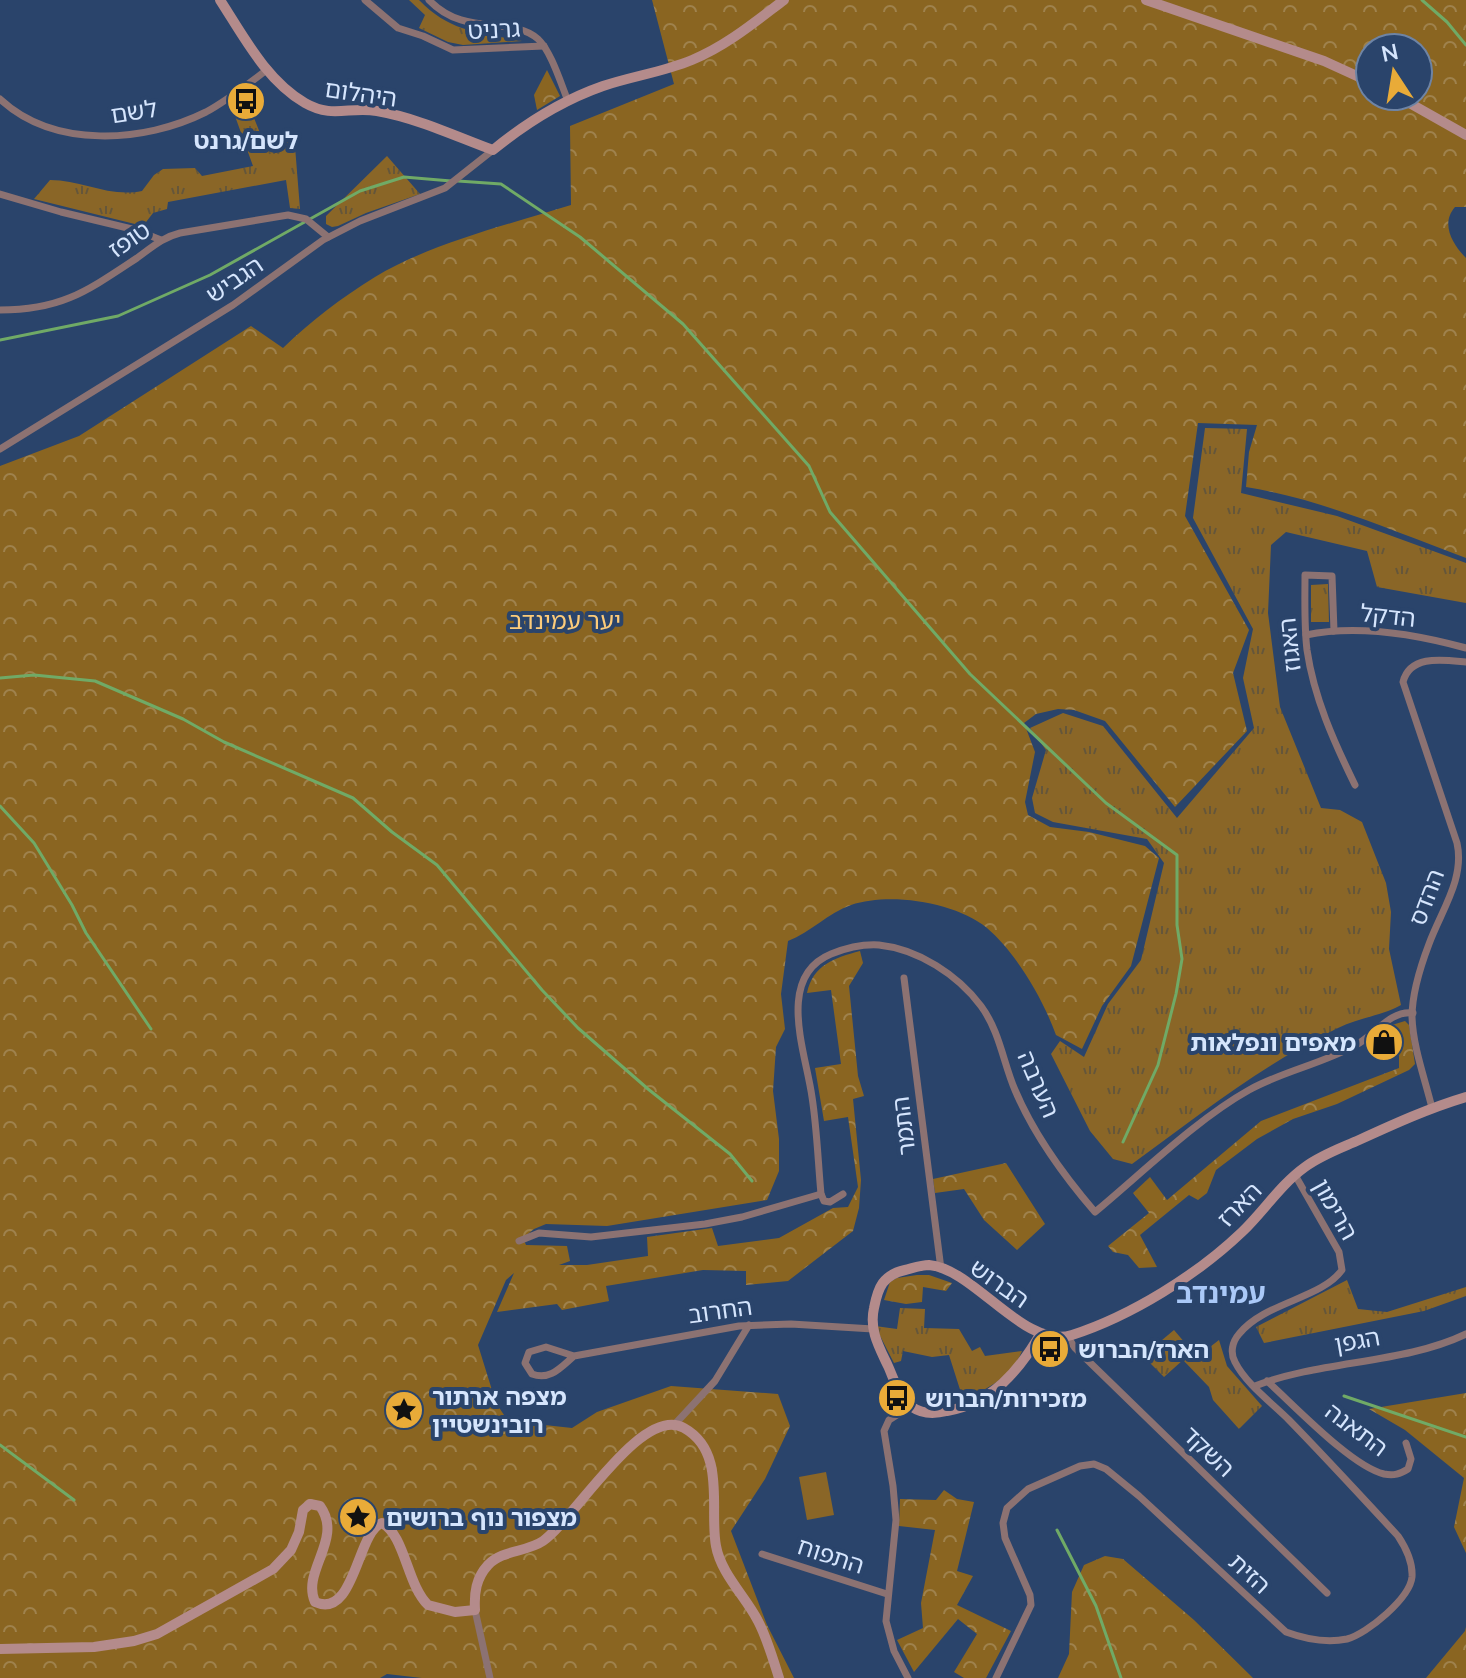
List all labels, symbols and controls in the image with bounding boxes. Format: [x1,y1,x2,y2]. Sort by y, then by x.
street label: גרניט [467,13,521,45]
north arrow [1354,32,1434,112]
text: N [1379,37,1401,68]
street label: היהלום [323,73,399,113]
bus stop icon: לשם/גרנט [225,80,267,122]
street label: לשם [109,93,159,129]
place label: לשם/גרנט [194,125,298,155]
street label: טופז [102,214,156,264]
street label: הגביש [200,249,268,309]
street label: הדקל [1359,597,1417,633]
park label: יער עמינדב [509,605,621,635]
street label: האגוז [1271,616,1307,674]
street label: ההדס [1402,865,1450,929]
shop icon: מאפים ונפלאות [1363,1021,1405,1063]
place label: מאפים ונפלאות [1190,1027,1356,1057]
street label: הערבה [1012,1046,1066,1122]
street label: התמר [885,1095,921,1157]
street label: הרימון [1307,1173,1365,1245]
street label: הארז [1211,1175,1267,1233]
street label: הברוש [965,1252,1035,1314]
district label: עמינדב [1176,1275,1266,1310]
street label: החרוב [686,1291,754,1329]
street label: הגפן [1332,1321,1382,1359]
bus stop icon: הארז/הברוש [1029,1328,1071,1370]
place label: הארז/הברוש [1078,1334,1209,1364]
bus stop icon: מזכירות/הברוש [876,1377,918,1419]
place label: מצפה ארתור רובינשטיין [432,1381,567,1439]
place label: מזכירות/הברוש [925,1383,1087,1413]
place icon: מצפה ארתור רובינשטיין [383,1389,425,1431]
street label: התאנה [1320,1396,1394,1462]
street label: השקד [1177,1419,1241,1483]
place icon: מצפור נוף ברושים [337,1496,379,1538]
place label: מצפור נוף ברושים [386,1502,577,1532]
street label: התפוח [794,1530,868,1580]
street label: הזית [1223,1546,1277,1600]

